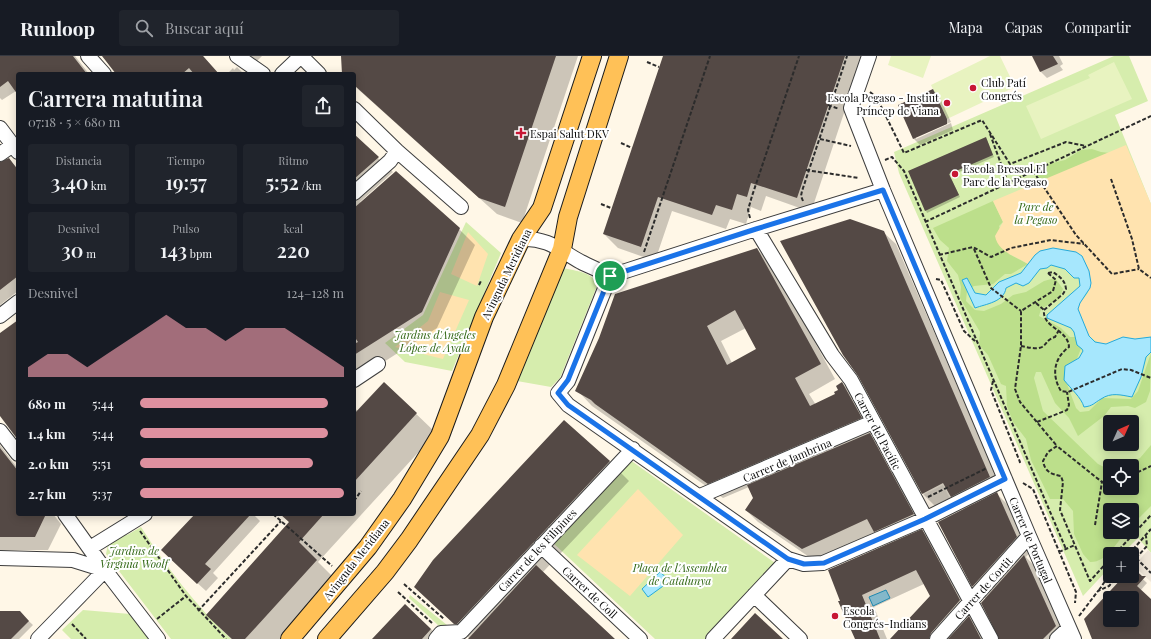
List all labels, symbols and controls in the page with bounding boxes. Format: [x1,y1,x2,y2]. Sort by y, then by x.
search box [119,10,399,46]
text: Runloop [20,15,95,41]
icon: search [133,17,155,39]
text: Buscar aquí [165,18,244,38]
text: Mapa [948,18,983,37]
text: Capas [1005,18,1043,37]
text: Compartir [1065,18,1131,37]
place label: Club Patí Congrés [981,75,1026,103]
text: Carrera matutina [28,83,203,113]
marker: Club Patí Congrés [968,83,978,93]
button: share [302,85,344,127]
place label: Escola Pegaso - Instiut Príncep de Viana [827,90,940,118]
marker: Escola Pegaso - Instiut Príncep de Viana [942,98,952,108]
text: 07:18 · 5 × 680 m [28,113,120,130]
place label: Espai Salut DKV [530,126,609,141]
marker: Espai Salut DKV [515,127,527,139]
text: Distancia [56,153,102,168]
text: Tiempo [167,153,205,168]
text: Ritmo [278,153,308,168]
place label: Escola Bressol El Parc de la Pegaso [963,161,1047,189]
text: 3.40 [51,168,88,195]
text: 19:57 [165,168,207,195]
text: 5:52 [265,168,299,195]
marker: Escola Bressol El Parc de la Pegaso [950,169,960,179]
text: km [88,178,107,193]
text: /km [299,178,321,193]
park label: Parc de la Pegaso [1015,199,1057,227]
text: Desnivel [58,221,100,236]
text: Pulso [173,221,199,236]
text: kcal [283,221,303,236]
street label: Avinguda Meridiana [477,226,535,323]
text: 30 [61,236,83,263]
text: 143 [160,236,187,263]
text: 220 [277,236,310,263]
text: m [83,246,96,261]
text: bpm [187,246,212,261]
pin [593,259,627,293]
icon: arrive [599,265,621,287]
text: Desnivel [28,284,78,301]
text: 124–128 m [287,284,344,301]
park label: Jardins d'Ángeles López de Ayala [394,327,477,355]
street label: Carrer del Pacífic [851,390,905,472]
text: 680 m [28,395,66,412]
text: 5:44 [92,395,114,412]
north arrow [1103,415,1139,451]
map controls [1103,415,1139,627]
text: 1.4 km [28,425,65,442]
text: 5:44 [92,425,114,442]
street label: Carrer de Jambrina [740,434,834,486]
text: 2.0 km [28,455,69,472]
text: 5:51 [92,455,111,472]
button: locate [1103,459,1139,495]
text: 2.7 km [28,485,66,502]
text: 5:37 [92,485,112,502]
street label: Carrer de Portugal [1006,495,1056,585]
button: layers [1103,503,1139,539]
street label: Carrer de les Filipines [494,505,580,595]
street label: Avinguda Meridiana [319,515,393,603]
park label: Jardins de Virginia Woolf [100,543,171,571]
button: + [1103,547,1139,583]
street label: Carrer de Cortit [951,553,1015,623]
park label: Plaça de l'Assemblea de Catalunya [632,560,727,588]
street label: Carrer de Coll [559,563,621,621]
button: − [1103,591,1139,627]
place label: Escola Congrés-Indians [843,603,926,631]
marker: Escola Congrés-Indians [830,611,840,621]

